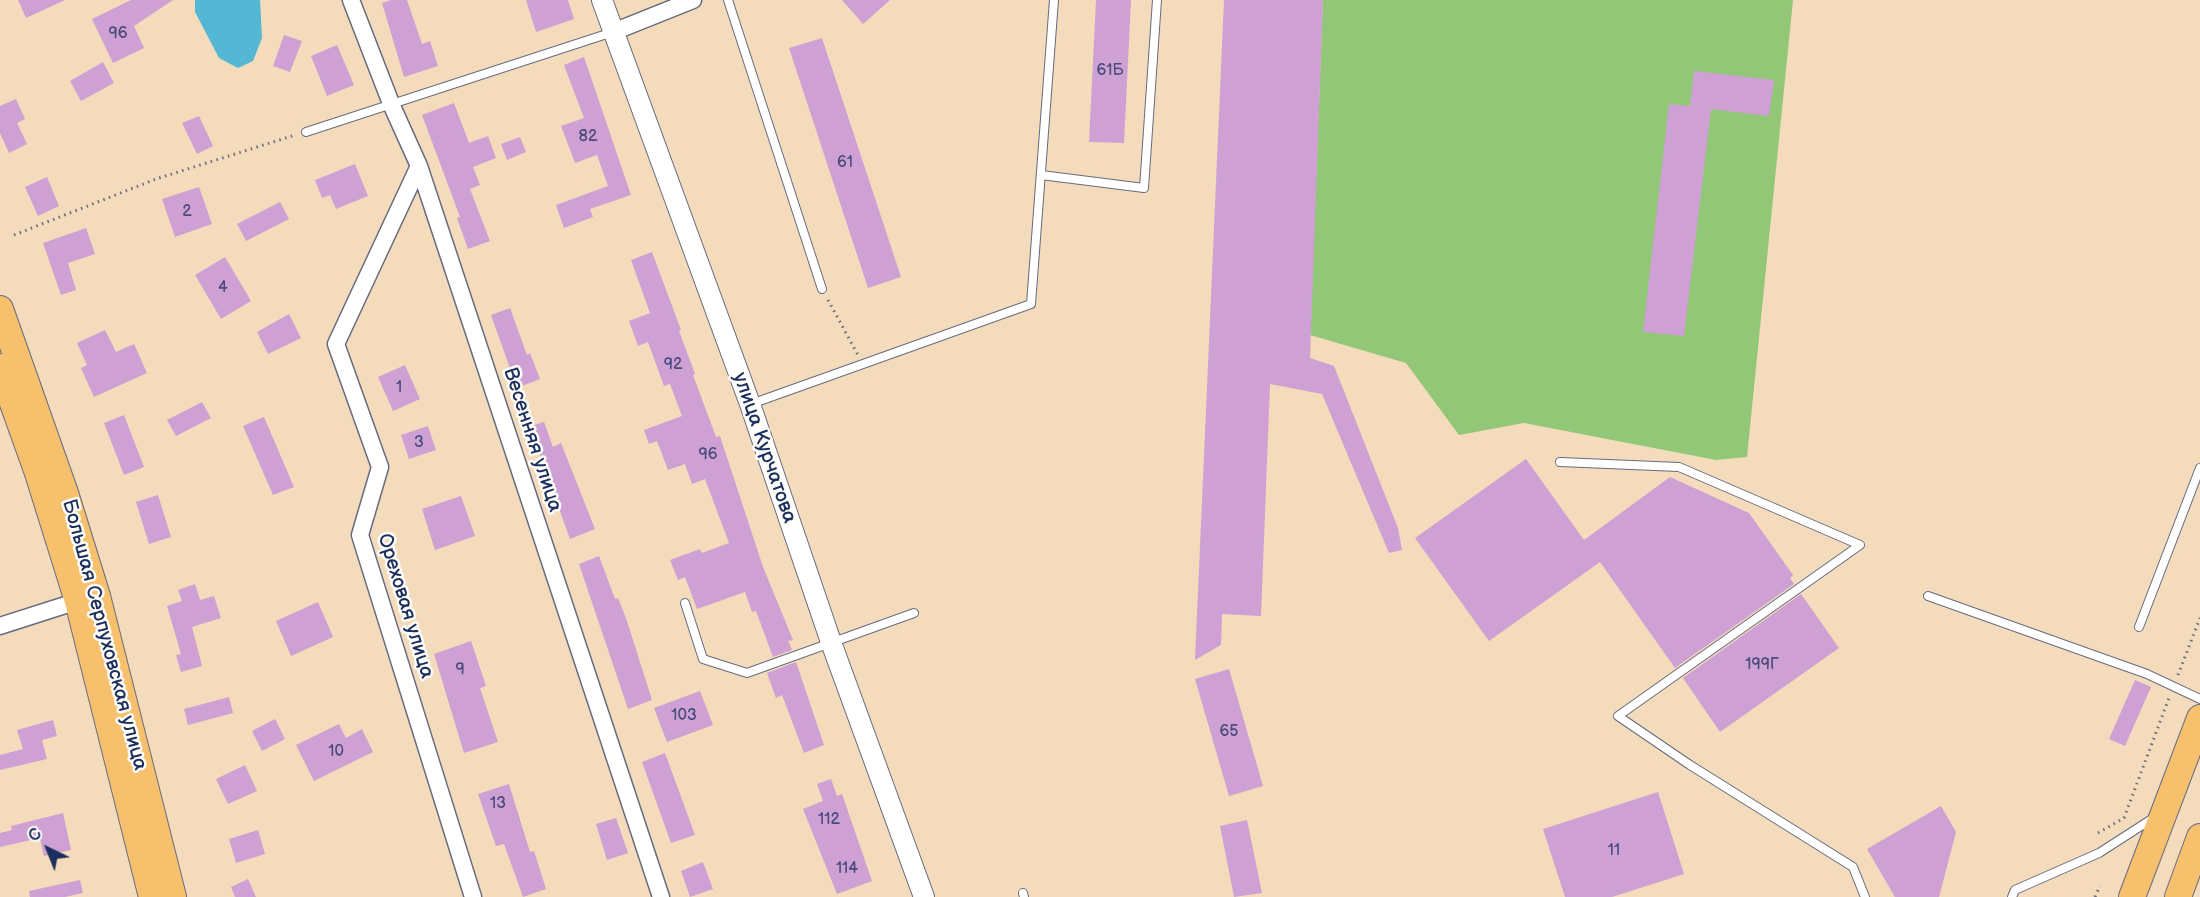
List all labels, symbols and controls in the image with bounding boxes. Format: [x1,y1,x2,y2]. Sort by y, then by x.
house number: 96 [108,24,128,44]
house number: 61Б [1096,61,1124,81]
house number: 82 [579,127,597,147]
house number: 61 [837,153,853,173]
house number: 2 [182,202,192,222]
house number: 4 [218,278,228,298]
house number: 92 [664,355,682,375]
street label: Весенняя улица [497,365,567,515]
street label: улица Курчатова [727,369,801,527]
house number: 1 [396,378,402,398]
house number: 3 [414,433,424,453]
house number: 96 [698,445,718,465]
street label: Большая Серпуховская улица [56,497,152,773]
street label: Ореховая улица [372,531,438,681]
house number: 199Г [1745,655,1779,675]
house number: 9 [455,660,465,680]
house number: 103 [671,706,697,726]
house number: 65 [1220,722,1238,742]
house number: 10 [328,742,344,762]
house number: 13 [490,794,506,814]
house number: 112 [818,810,840,830]
north arrow [18,819,78,879]
text: С [25,825,46,846]
house number: 11 [1608,841,1620,861]
house number: 114 [836,859,858,879]

